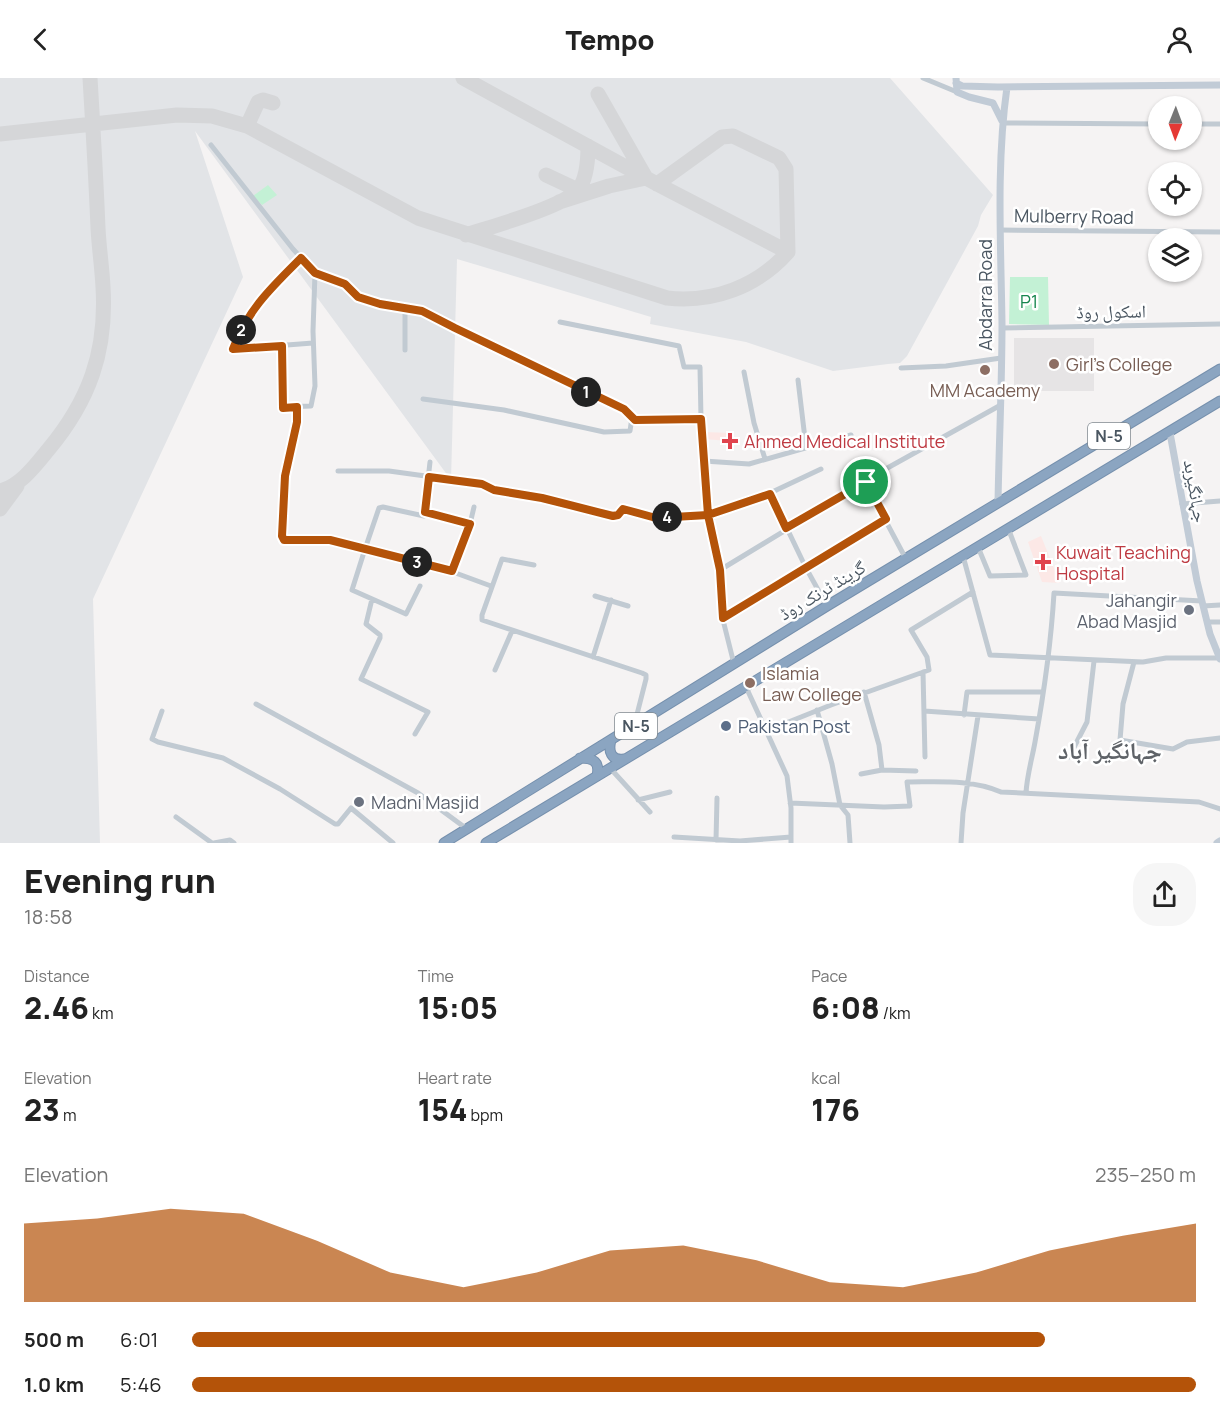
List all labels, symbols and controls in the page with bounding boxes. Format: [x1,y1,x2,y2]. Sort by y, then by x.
text: Tempo [566,21,654,58]
icon: back [24,23,57,56]
icon: person [1163,23,1196,56]
north arrow [1148,96,1202,150]
map controls [1148,96,1202,282]
button: locate [1148,162,1202,216]
street label: Mulberry Road [1014,203,1134,229]
button: layers [1148,228,1202,282]
street label: Abdarra Road [973,239,997,351]
park label: P1 [1020,289,1038,313]
street label: اسکول روڈ [1076,298,1146,324]
pin: 2 [226,315,256,345]
text: 2 [236,319,246,341]
place label: Girl's College [1066,352,1172,376]
marker: Girl's College [1047,357,1061,371]
marker: MM Academy [978,363,992,377]
pin: 1 [571,377,601,407]
place label: MM Academy [930,378,1041,402]
text: 1 [582,381,590,403]
road number: N-5 [1088,423,1130,449]
place label: Ahmed Medical Institute [744,429,945,453]
marker: Ahmed Medical Institute [721,432,739,450]
pin [840,456,891,507]
street label: جہانگیربد [1179,458,1213,524]
icon: arrive [849,465,882,498]
pin: 4 [652,502,682,532]
text: 4 [662,506,672,528]
place label: Kuwait Teaching Hospital [1056,540,1191,585]
pin: 3 [402,547,432,577]
text: 3 [412,551,422,573]
marker: Kuwait Teaching Hospital [1034,553,1052,571]
street label: گرینڈ ٹرنک روڈ [774,554,870,625]
place label: Jahangir Abad Masjid [1077,588,1178,633]
marker: Jahangir Abad Masjid [1182,603,1196,617]
place label: Islamia Law College [762,661,862,706]
marker: Islamia Law College [743,676,757,690]
road number: N-5 [615,713,657,739]
place label: Pakistan Post [738,714,851,738]
marker: Pakistan Post [719,719,733,733]
district label: جہانگیر آباد [1058,733,1162,766]
place label: Madni Masjid [371,790,479,814]
marker: Madni Masjid [352,795,366,809]
text: Evening run [24,858,216,903]
button: share [1133,863,1196,926]
text: 18:58 [24,903,73,930]
text: Distance [24,965,90,987]
text: Time [418,965,454,987]
text: Pace [811,965,847,987]
text: 2.46 [24,987,89,1028]
text: 15:05 [418,987,498,1028]
text: 6:08 [811,987,880,1028]
text: km [89,1002,114,1024]
text: /km [880,1002,911,1024]
text: Elevation [24,1067,92,1089]
text: Heart rate [418,1067,492,1089]
text: kcal [811,1067,841,1089]
text: 23 [24,1089,60,1130]
text: 154 [418,1089,467,1130]
text: 176 [811,1089,860,1130]
text: m [60,1104,77,1126]
text: bpm [467,1104,503,1126]
text: Elevation [24,1161,108,1188]
text: 235–250 m [1095,1161,1196,1188]
text: 500 m [24,1326,84,1353]
text: 6:01 [120,1326,158,1353]
text: 1.0 km [24,1371,84,1398]
text: 5:46 [120,1371,162,1398]

